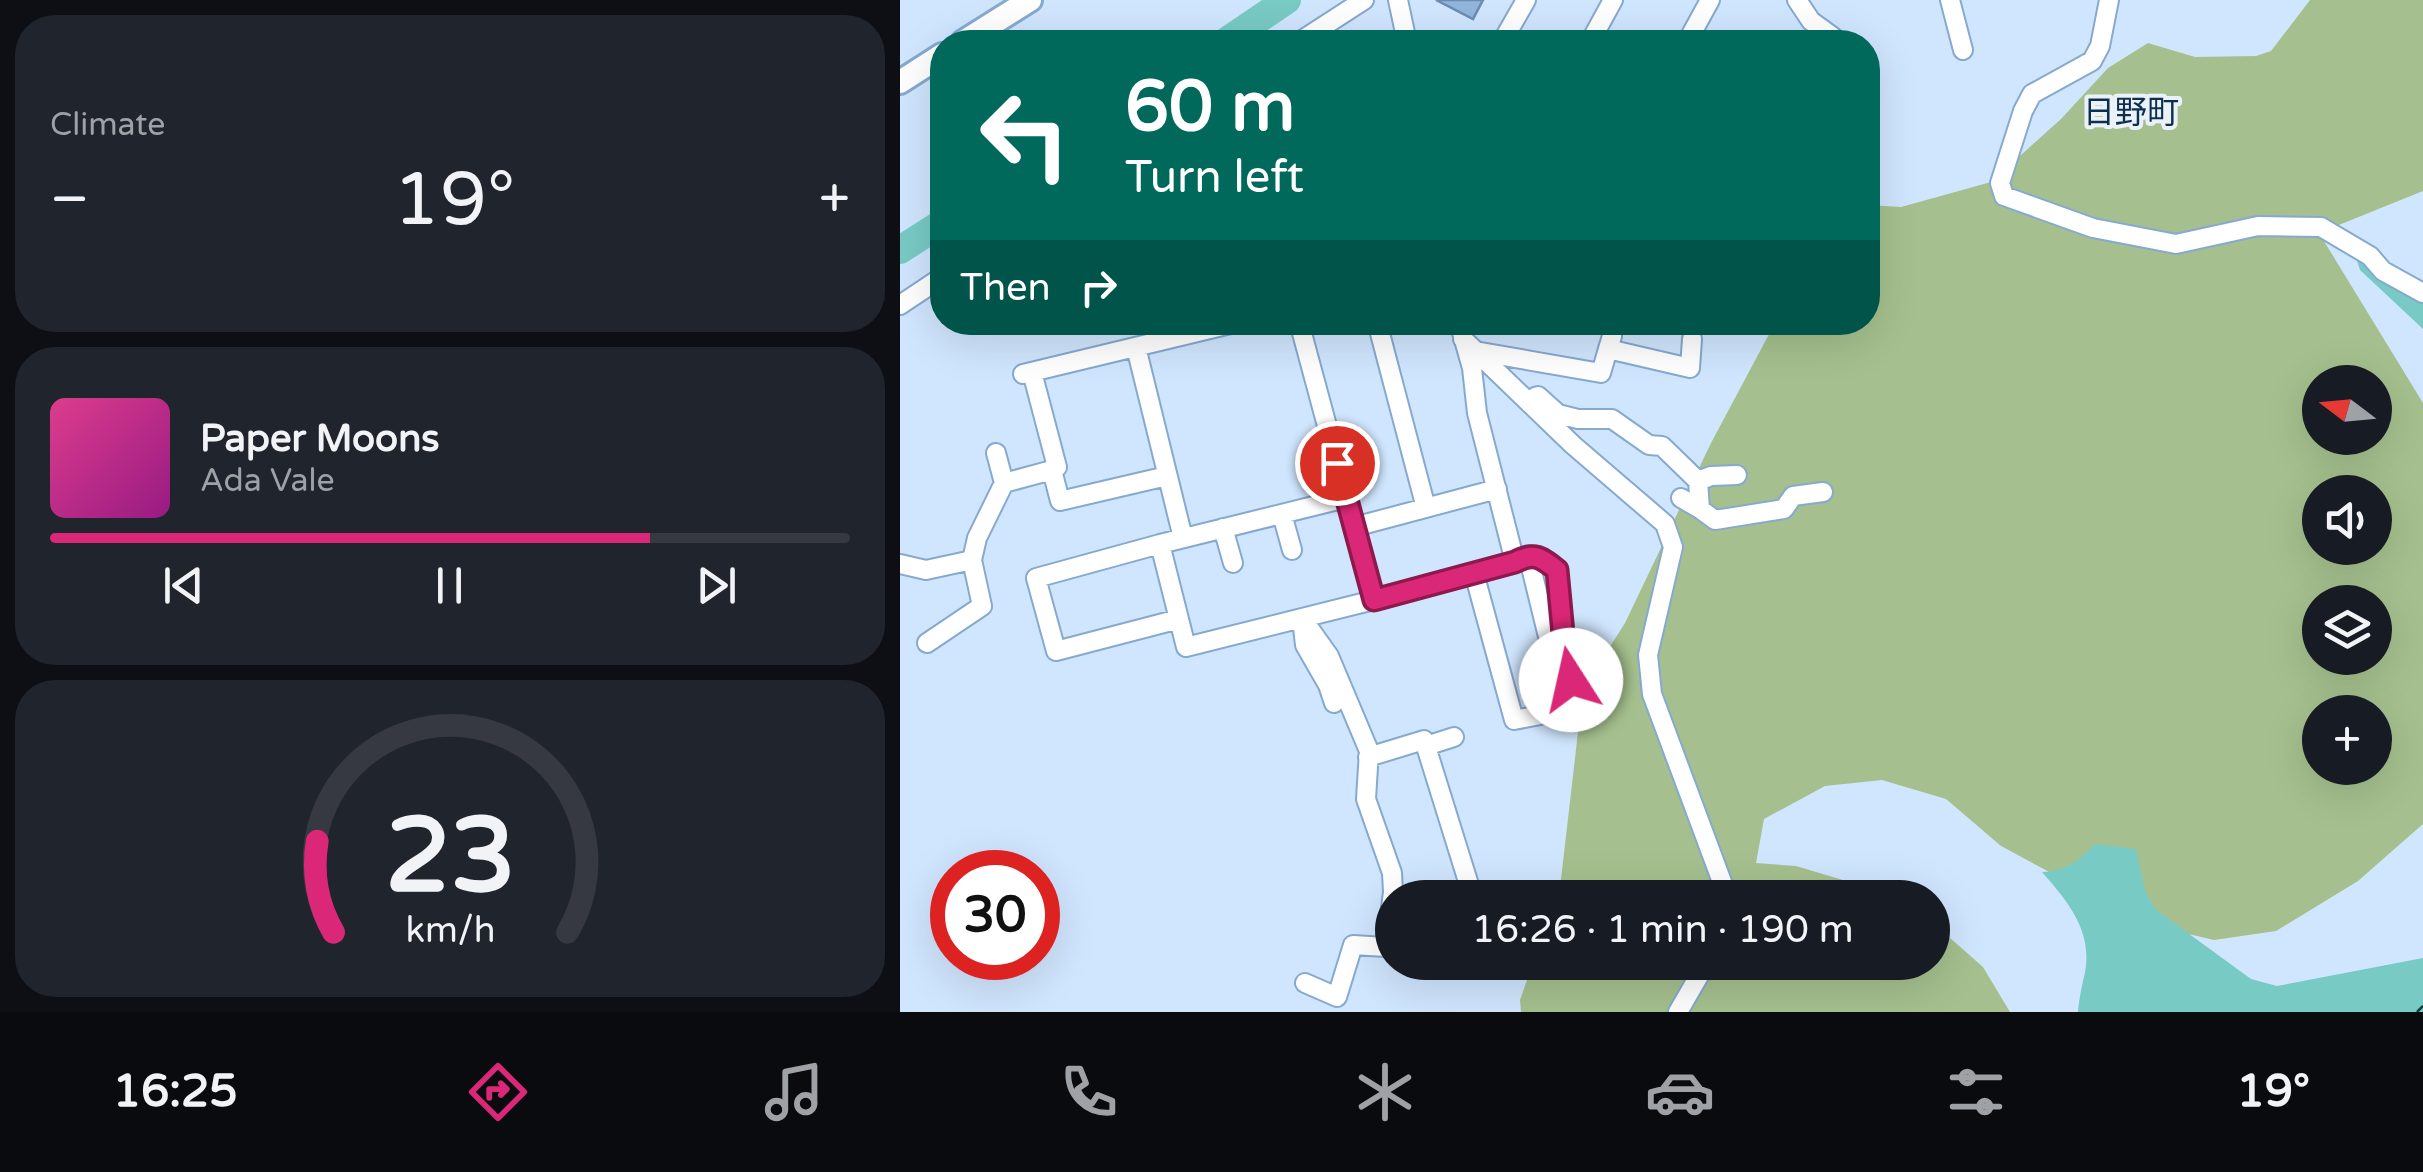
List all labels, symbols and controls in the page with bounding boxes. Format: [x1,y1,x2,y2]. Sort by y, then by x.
text: 60 m [1125,66,1295,150]
icon: left [960,70,1090,200]
district label: 日野町 [2083,94,2179,132]
text: Climate [50,106,165,144]
text: Turn left [1125,151,1304,205]
text: 19° [393,155,515,245]
text: − [50,167,89,233]
text: + [819,167,850,233]
icon: right [1071,260,1126,315]
text: Then [960,265,1051,311]
north arrow [2302,365,2392,455]
map controls [2302,365,2392,785]
text: Paper Moons [200,416,440,462]
pin [1295,421,1380,506]
icon: arrive [1310,436,1365,491]
text: Ada Vale [200,462,335,500]
button: sound [2302,475,2392,565]
icon: previous [156,558,211,613]
icon: pause [422,558,477,613]
icon: next [689,558,744,613]
button: layers [2302,585,2392,675]
position arrow [1519,628,1623,732]
button: + [2302,695,2392,785]
text: 23 [385,795,515,920]
speed limit sign: 30 [930,850,1060,980]
text: 16:26 · 1 min · 190 m [1471,907,1854,953]
text: km/h [405,909,495,952]
icon: directions [463,1057,533,1127]
icon: music [759,1057,829,1127]
icon: phone [1054,1057,1124,1127]
icon: climate [1350,1057,1420,1127]
icon: car [1645,1057,1715,1127]
icon: filters [1941,1057,2011,1127]
text: 16:25 [113,1065,238,1119]
text: 19° [2237,1065,2310,1119]

